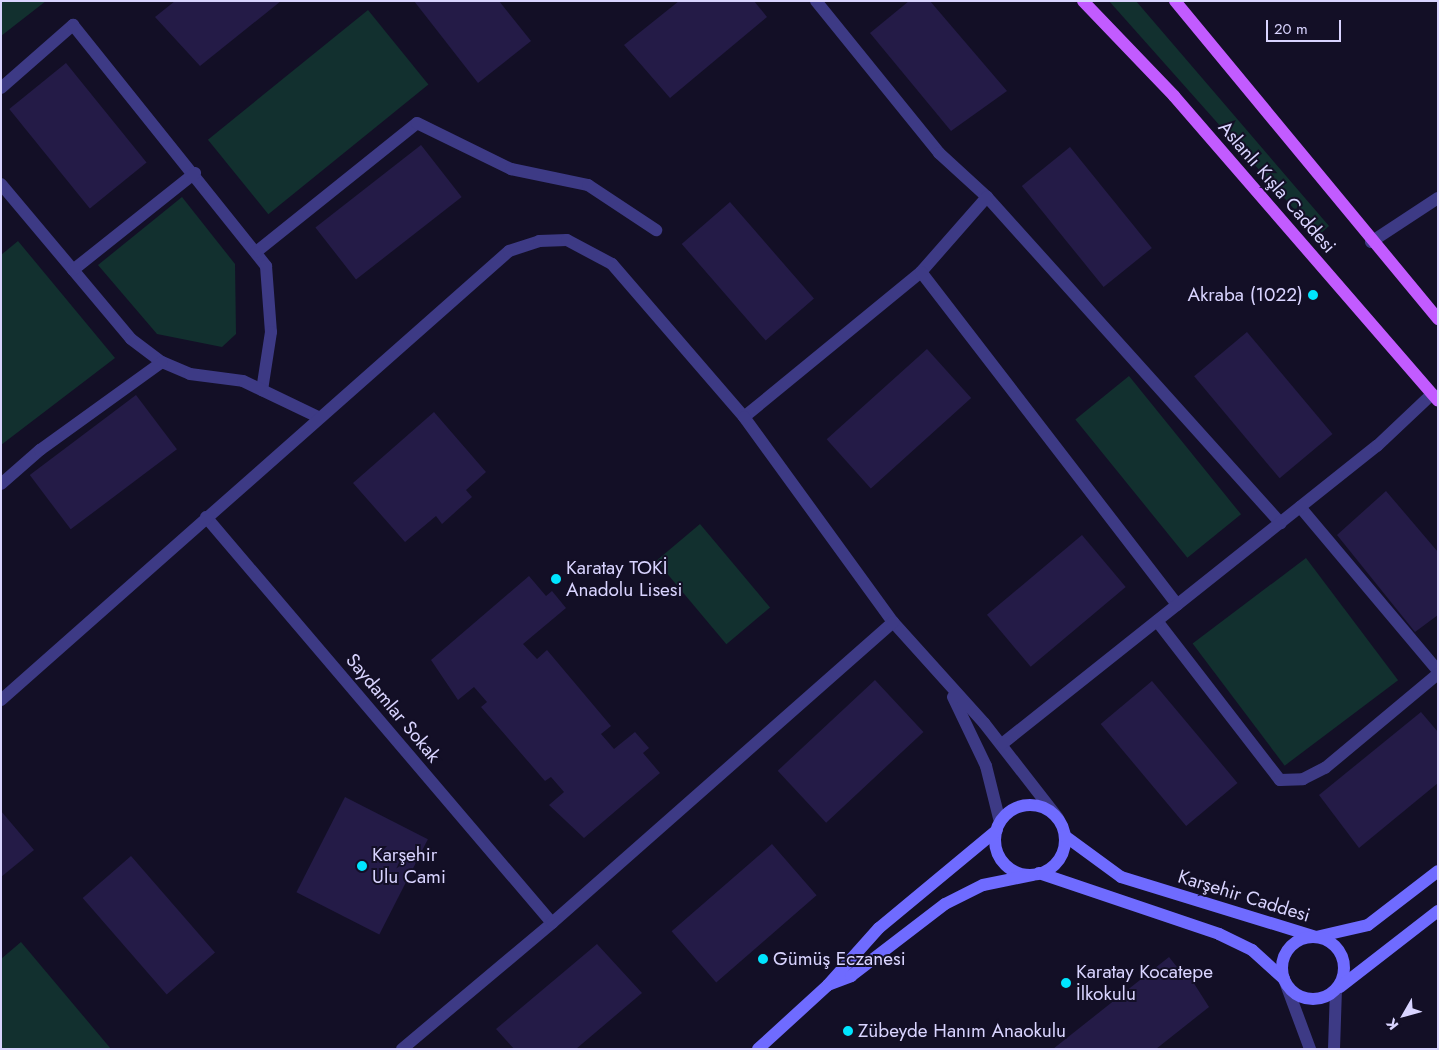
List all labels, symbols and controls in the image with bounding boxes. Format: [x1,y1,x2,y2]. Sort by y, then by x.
scale bar [1269,10,1344,42]
text: 20 m [1274,18,1308,40]
street label: Aslanlı Kışla Caddesi [1213,116,1341,258]
place label: Akraba (1022) [1187,284,1303,306]
marker: Akraba (1022) [1307,289,1319,301]
place label: Karatay TOKİ Anadolu Lisesi [566,557,682,601]
marker: Karatay TOKİ Anadolu Lisesi [550,573,562,585]
street label: Saydamlar Sokak [341,649,445,767]
place label: Karşehir Ulu Cami [372,844,446,888]
marker: Karşehir Ulu Cami [356,860,368,872]
street label: Karşehir Caddesi [1175,865,1313,927]
place label: Gümüş Eczanesi [773,948,906,970]
marker: Gümüş Eczanesi [757,953,769,965]
place label: Karatay Kocatepe İlkokulu [1076,961,1213,1005]
marker: Karatay Kocatepe İlkokulu [1060,977,1072,989]
north arrow [1379,990,1429,1040]
text: K [1381,1014,1403,1034]
place label: Zübeyde Hanım Anaokulu [858,1020,1066,1042]
marker: Zübeyde Hanım Anaokulu [842,1025,854,1037]

